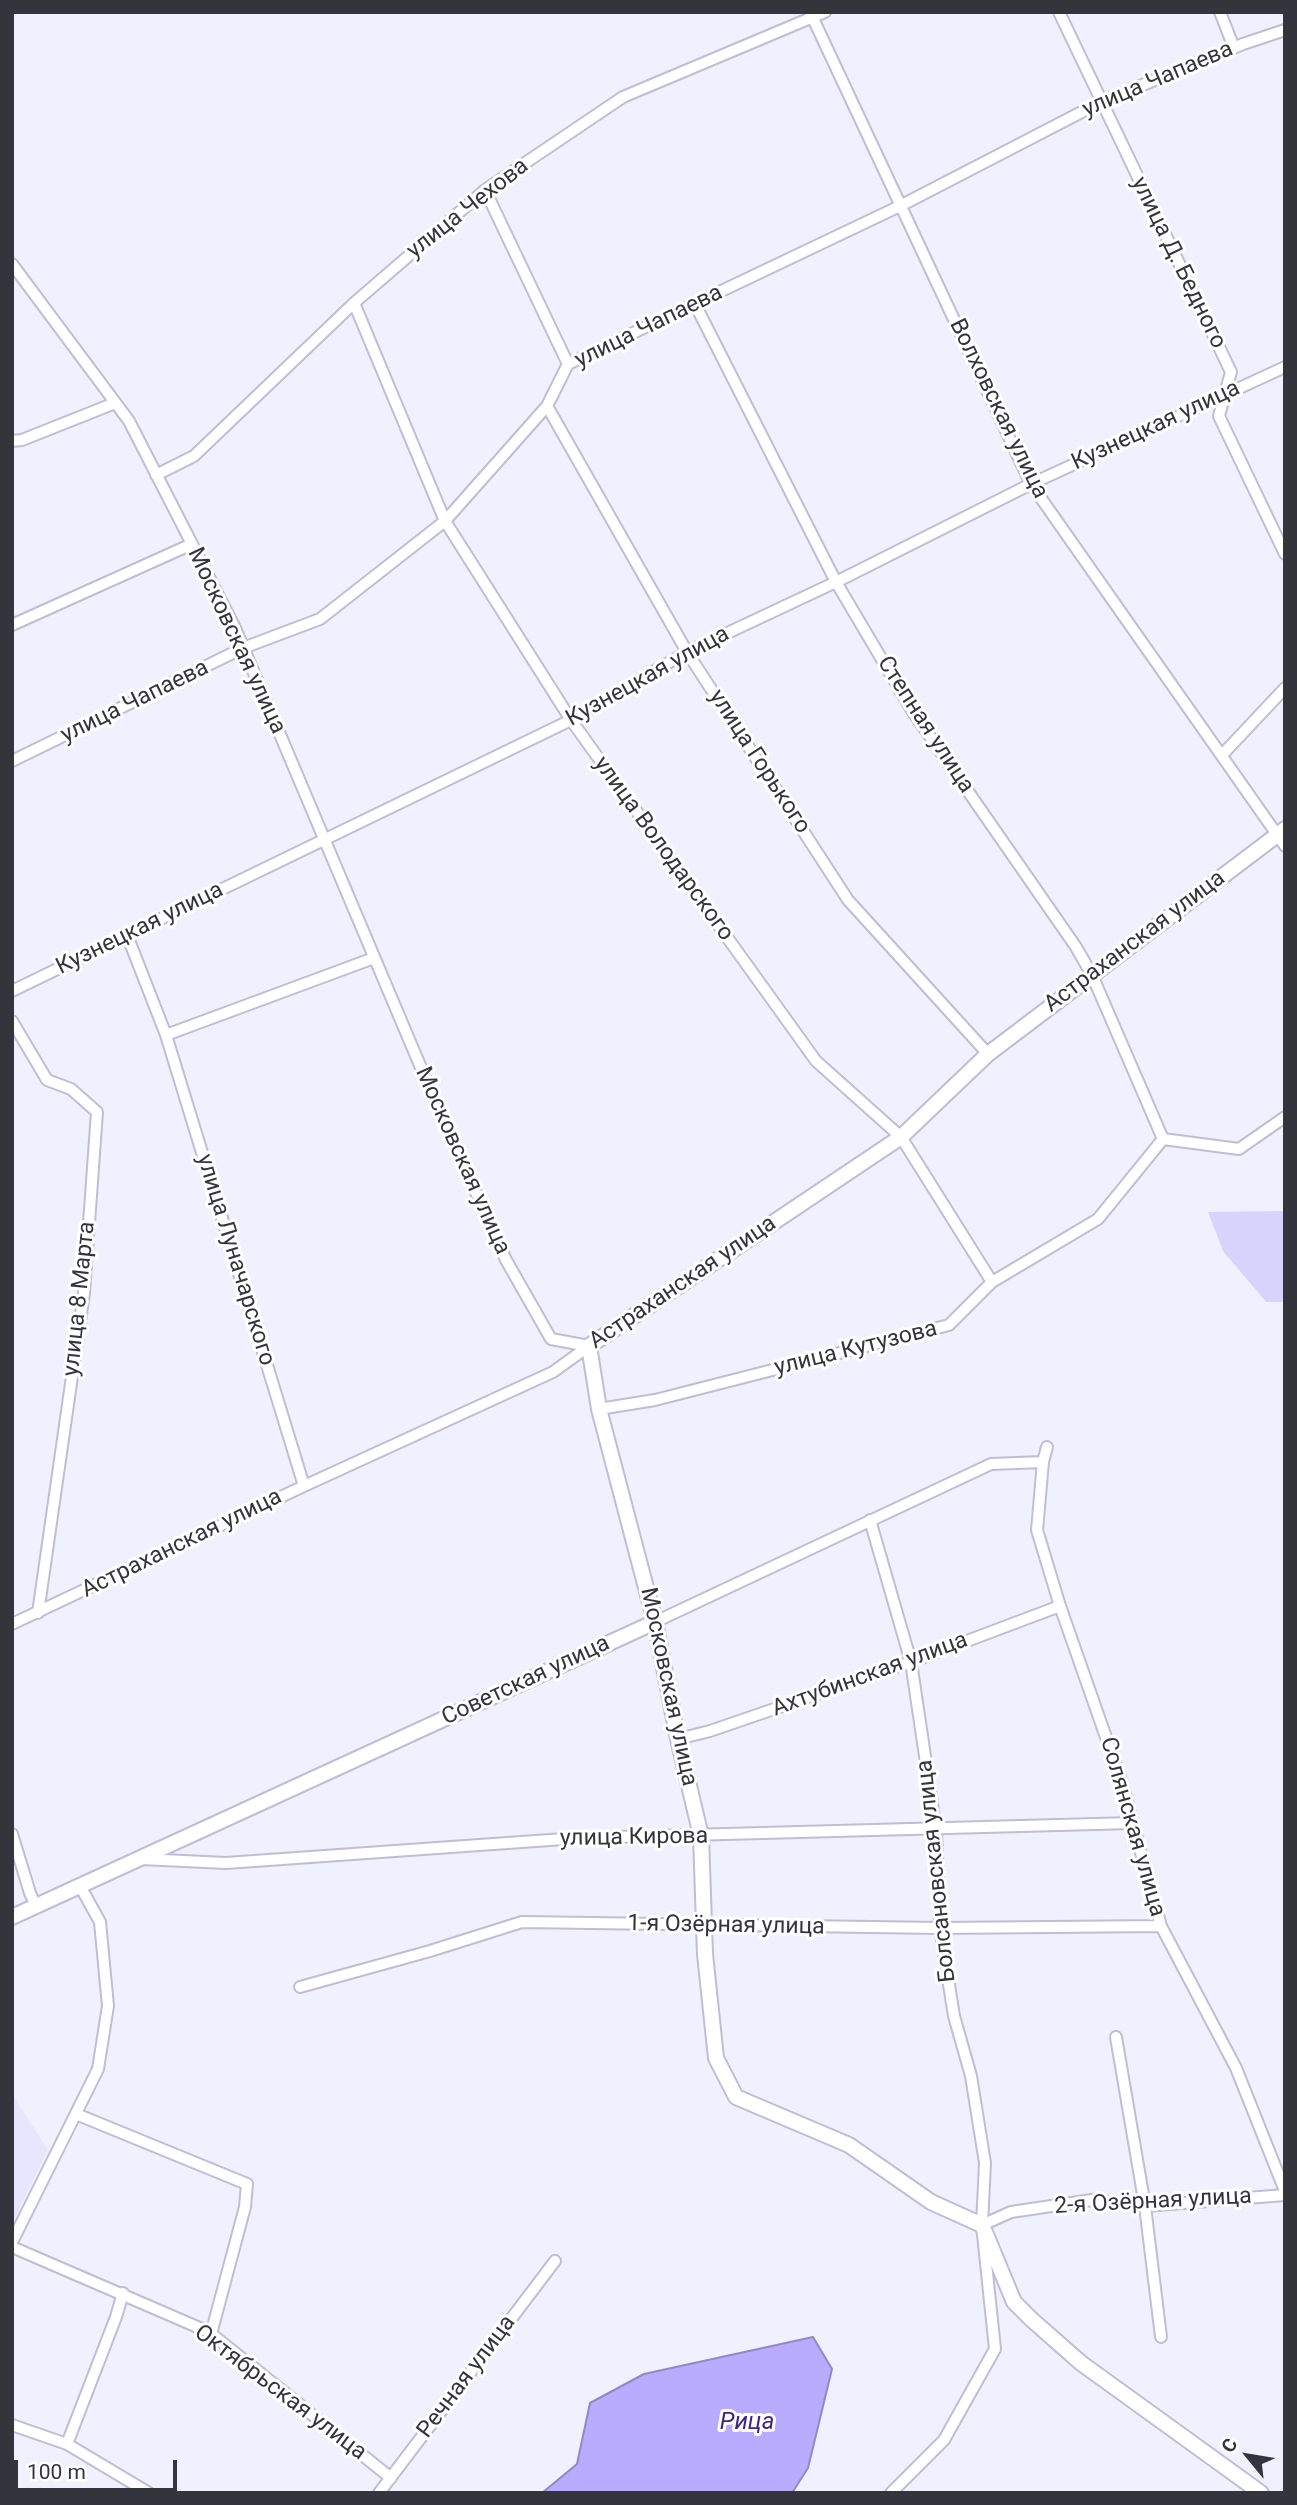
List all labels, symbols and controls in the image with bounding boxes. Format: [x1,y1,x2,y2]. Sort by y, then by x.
street label: улица Чапаева [1079,36,1237,124]
street label: улица Чехова [402,153,534,265]
street label: улица Д. Бедного [1125,173,1231,353]
street label: улица Чапаева [571,279,727,375]
street label: Волховская улица [943,315,1053,503]
street label: Кузнецкая улица [1068,375,1244,477]
street label: Московская улица [181,544,291,738]
street label: Кузнецкая улица [562,621,734,733]
street label: Степная улица [870,651,980,799]
street label: улица Чапаева [57,654,213,750]
street label: улица Горького [702,685,816,839]
street label: улица Володарского [587,752,739,946]
street label: Астраханская улица [1039,865,1231,1019]
street label: Кузнецкая улица [52,877,228,981]
street label: Московская улица [408,1063,516,1259]
street label: улица Луначарского [190,1151,280,1369]
street label: Астраханская улица [584,1210,782,1356]
street label: улица 8 Марта [58,1220,102,1378]
street label: улица Кутузова [772,1315,940,1383]
street label: Астраханская улица [77,1484,287,1604]
street label: Московская улица [633,1585,703,1789]
street label: Ахтубинская улица [768,1627,972,1723]
street label: Советская улица [438,1630,614,1732]
street label: Солянская улица [1093,1734,1171,1920]
street label: Болсановская улица [912,1759,962,1983]
street label: улица Кирова [560,1823,708,1853]
street label: 1-я Озёрная улица [627,1910,825,1942]
street label: 2-я Озёрная улица [1054,2183,1252,2221]
street label: Речная улица [412,2310,522,2444]
street label: Октябрьская улица [189,2319,371,2467]
water label: Рица [720,2409,774,2437]
north arrow [1213,2421,1283,2491]
text: С [1216,2434,1242,2456]
scale bar [18,2446,180,2490]
text: 100 m [27,2460,86,2484]

